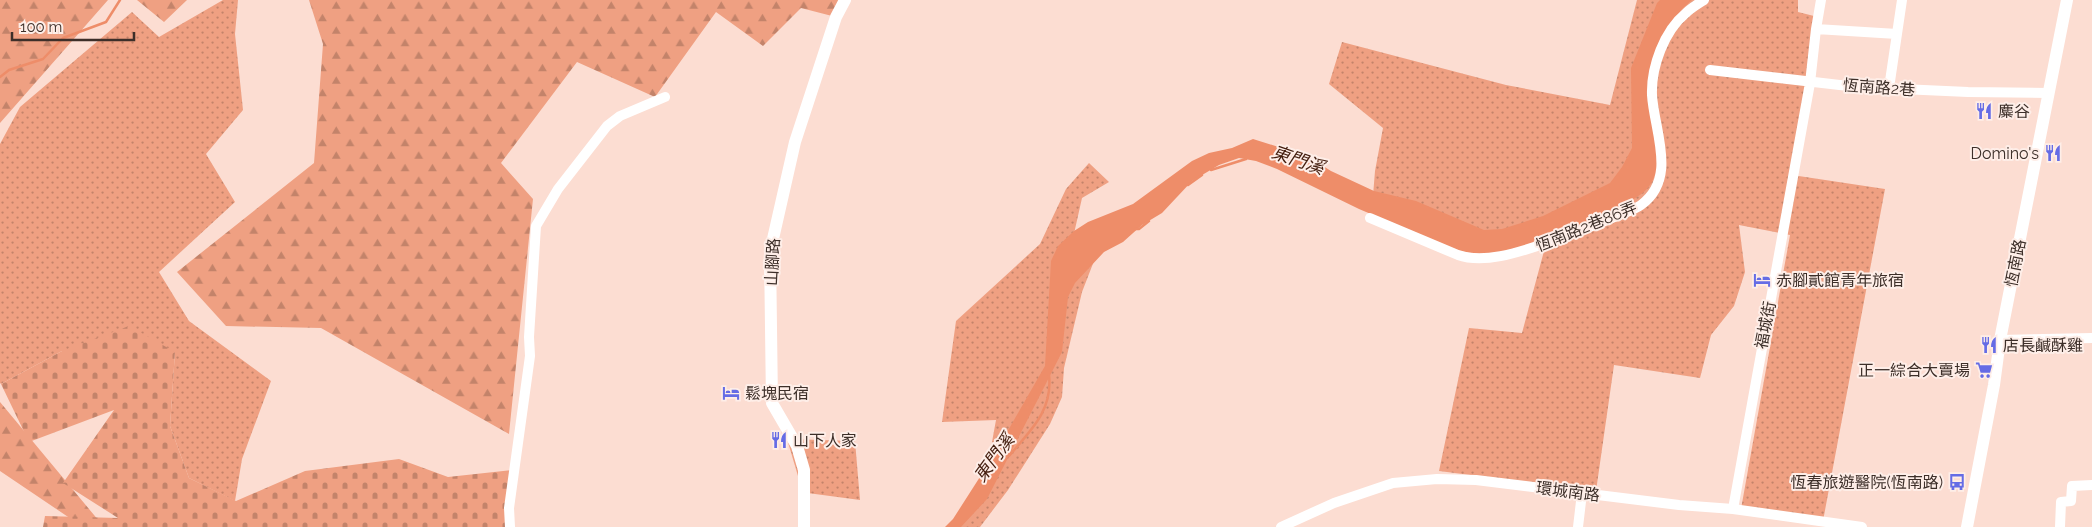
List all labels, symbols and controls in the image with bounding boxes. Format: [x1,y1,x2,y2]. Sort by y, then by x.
scale bar [12,10,135,42]
text: 100 m [20,18,62,36]
street label: 恆南路2巷 [1842,75,1916,99]
restaurant icon: 麋谷 [1974,101,1994,121]
place label: 麋谷 [1998,102,2030,121]
water label: 東門溪 [1269,141,1330,179]
restaurant icon: Domino's [2043,143,2063,163]
place label: Domino's [1971,144,2039,163]
street label: 恆南路2巷86弄 [1533,198,1640,255]
street label: 山腳路 [762,238,783,286]
street label: 恆南路 [2002,238,2029,288]
hotel icon: 赤腳貳館青年旅宿 [1752,270,1772,290]
place label: 赤腳貳館青年旅宿 [1776,271,1904,290]
street label: 福城街 [1752,300,1779,350]
restaurant icon: 店長鹹酥雞 [1979,335,1999,355]
place label: 店長鹹酥雞 [2003,336,2083,355]
supermarket icon: 正一綜合大賣場 [1974,360,1994,380]
place label: 正一綜合大賣場 [1858,361,1970,380]
hotel icon: 鬆塊民宿 [721,383,741,403]
place label: 鬆塊民宿 [745,384,809,403]
water label: 東門溪 [969,427,1020,486]
restaurant icon: 山下人家 [769,430,789,450]
place label: 山下人家 [793,431,857,450]
bus stop icon: 恆春旅遊醫院(恆南路) [1947,472,1967,492]
place label: 恆春旅遊醫院(恆南路) [1790,473,1943,492]
street label: 環城南路 [1535,478,1601,505]

